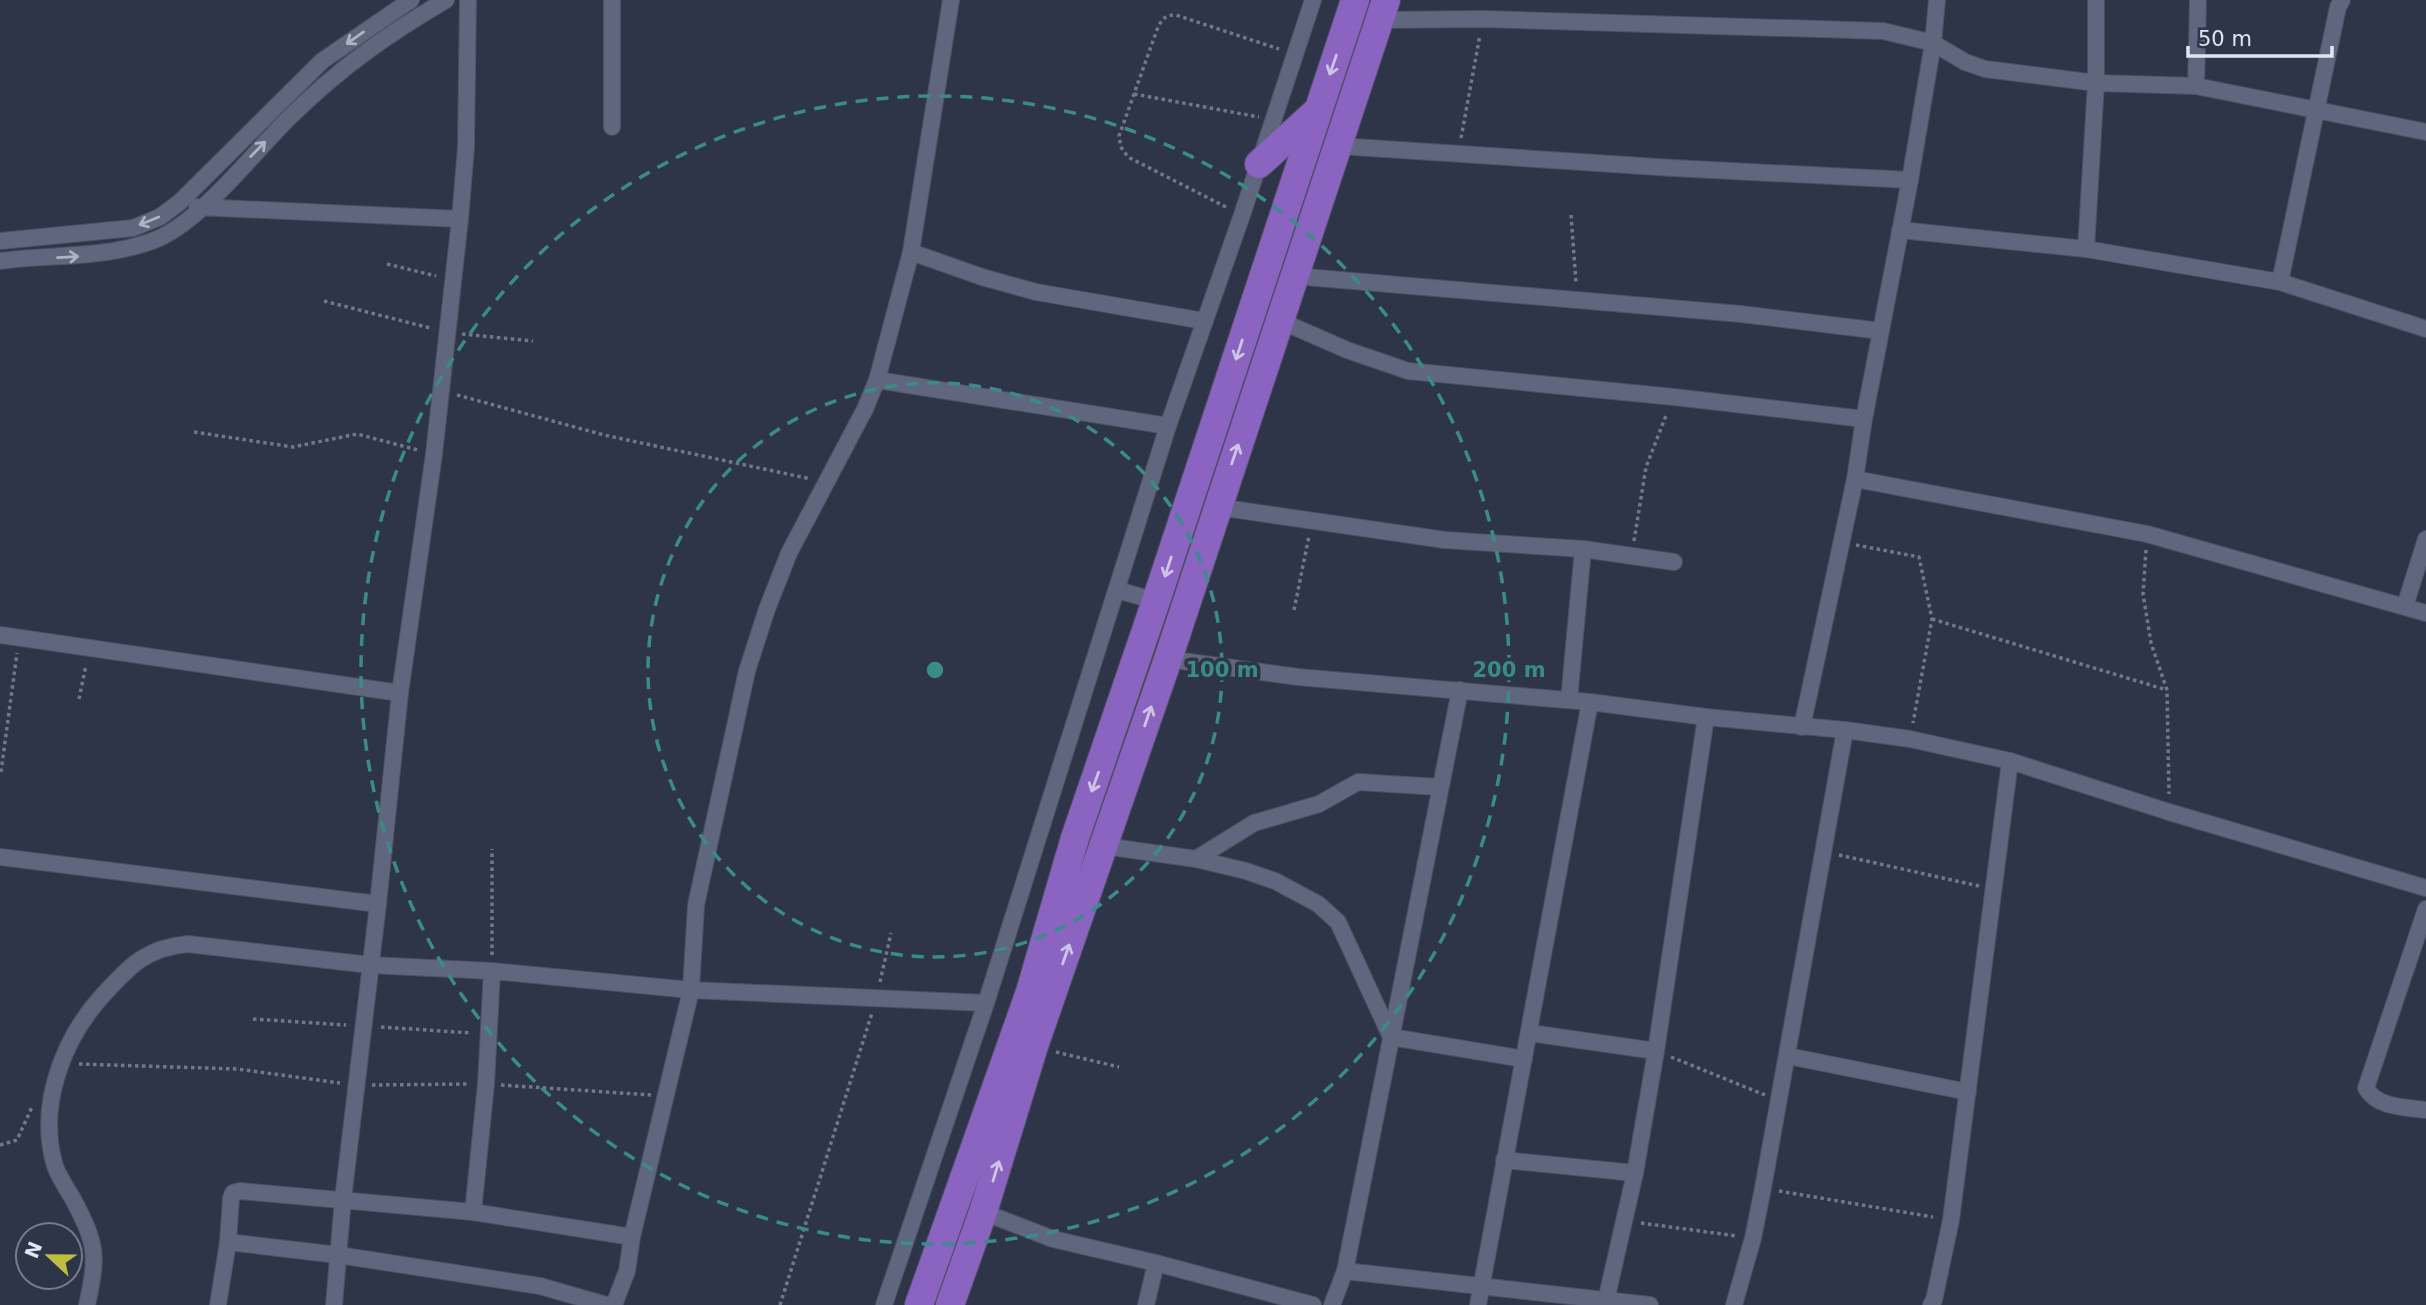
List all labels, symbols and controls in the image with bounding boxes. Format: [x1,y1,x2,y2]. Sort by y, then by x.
scale bar [2188,14,2332,58]
text: 50 m [2198,27,2252,51]
one-way arrow [346,31,365,45]
one-way arrow [1326,53,1338,75]
one-way arrow [250,141,267,158]
one-way arrow [139,215,160,228]
one-way arrow [56,250,79,263]
one-way arrow [1231,339,1244,361]
one-way arrow [1230,443,1242,465]
one-way arrow [1161,555,1173,577]
centre of rings [923,658,947,682]
text: 100 m [1185,658,1259,682]
text: 200 m [1472,658,1546,682]
one-way arrow [1143,706,1155,728]
one-way arrow [1088,771,1101,793]
one-way arrow [1061,944,1073,966]
one-way arrow [990,1160,1003,1182]
north arrow [14,1221,84,1291]
text: N [20,1238,46,1261]

